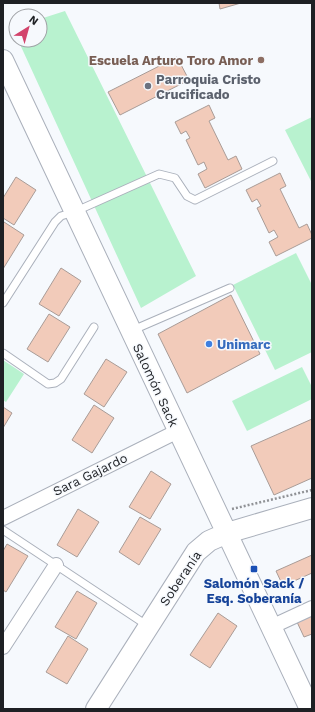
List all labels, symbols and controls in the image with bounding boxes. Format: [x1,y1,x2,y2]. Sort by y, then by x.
north arrow [8,8,48,48]
text: N [27,13,41,28]
place label: Escuela Arturo Toro Amor [89,53,253,68]
marker: Escuela Arturo Toro Amor [256,55,266,65]
place label: Parroquia Cristo Crucificado [156,72,261,102]
marker: Parroquia Cristo Crucificado [143,81,153,91]
place label: Unimarc [217,337,271,352]
marker: Unimarc [204,339,214,349]
street label: Salomón Sack [130,341,182,430]
street label: Sara Gajardo [51,450,130,499]
street label: Soberanía [157,547,205,609]
marker: Salomón Sack / Esq. Soberanía [249,564,259,574]
place label: Salomón Sack / Esq. Soberanía [204,576,304,606]

